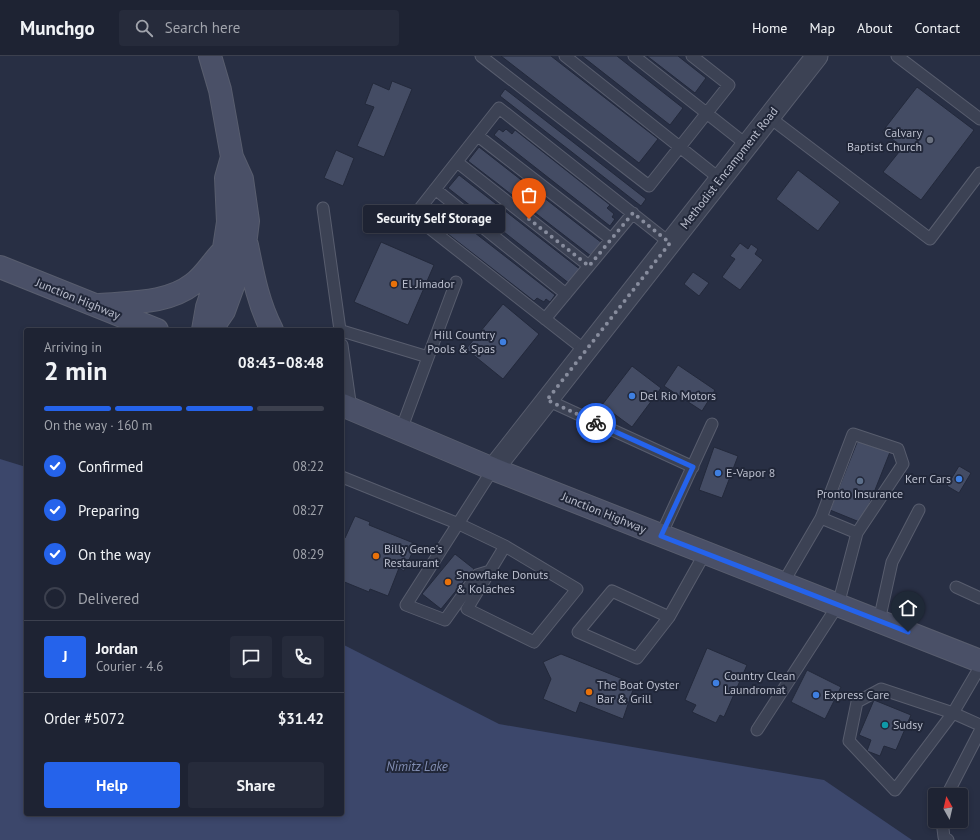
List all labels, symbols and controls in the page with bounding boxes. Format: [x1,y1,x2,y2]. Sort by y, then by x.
search box [119,10,399,46]
text: Munchgo [20,16,95,40]
icon: search [133,17,155,39]
text: Search here [165,18,240,37]
text: Home [752,19,787,37]
text: Map [809,19,835,37]
text: About [857,19,893,37]
text: Contact [915,19,960,37]
street label: Methodist Encampment Road [676,104,781,232]
place label: Calvary Baptist Church [847,125,922,154]
marker: Calvary Baptist Church [925,135,935,145]
pin [512,178,546,219]
icon: bag [518,184,540,206]
callout: Security Self Storage [363,205,505,233]
text: Security Self Storage [376,210,492,227]
street label: Junction Highway [33,274,123,323]
place label: El Jimador [402,276,455,291]
marker: El Jimador [389,279,399,289]
place label: Hill Country Pools & Spas [427,327,495,356]
marker: Hill Country Pools & Spas [498,337,508,347]
text: Arriving in [44,339,102,356]
text: 08:43–08:48 [238,353,324,372]
text: 2 min [44,354,107,387]
place label: Del Rio Motors [640,388,716,403]
marker: Del Rio Motors [627,391,637,401]
courier [576,403,616,443]
icon: bike [585,412,607,434]
text: On the way · 160 m [44,417,152,434]
icon: check [44,455,66,477]
text: Confirmed [78,457,143,476]
text: 08:22 [293,458,324,475]
place label: E-Vapor 8 [726,465,775,480]
marker: E-Vapor 8 [713,468,723,478]
place label: Kerr Cars [905,471,951,486]
marker: Kerr Cars [954,474,964,484]
marker: Pronto Insurance [855,476,865,486]
place label: Pronto Insurance [817,486,903,501]
street label: Junction Highway [559,488,649,537]
icon: check [44,499,66,521]
text: Preparing [78,501,140,520]
text: 08:27 [293,502,324,519]
place label: Billy Gene's Restaurant [384,541,442,570]
icon: check [44,543,66,565]
text: On the way [78,545,151,564]
text: 08:29 [293,546,324,563]
marker: Billy Gene's Restaurant [371,551,381,561]
place label: Snowflake Donuts & Kolaches [456,567,548,596]
marker: Snowflake Donuts & Kolaches [443,577,453,587]
text: Delivered [78,589,139,608]
pin [891,591,925,632]
icon: home [897,597,919,619]
button: chat [230,636,272,678]
button: phone [282,636,324,678]
text: Jordan [96,639,138,658]
text: J [62,647,68,666]
text: Courier · 4.6 [96,658,163,675]
place label: Country Clean Laundromat [724,668,795,697]
place label: The Boat Oyster Bar & Grill [597,677,679,706]
marker: Country Clean Laundromat [711,678,721,688]
marker: The Boat Oyster Bar & Grill [584,687,594,697]
place label: Express Care [824,687,889,702]
marker: Express Care [811,690,821,700]
text: Order #5072 [44,709,125,728]
text: $31.42 [278,709,324,728]
place label: Sudsy [893,717,923,732]
marker: Sudsy [880,720,890,730]
water label: Nimitz Lake [386,758,448,775]
button: Help [44,762,180,808]
button: Share [188,762,324,808]
north arrow [928,788,968,828]
map controls [928,788,968,828]

